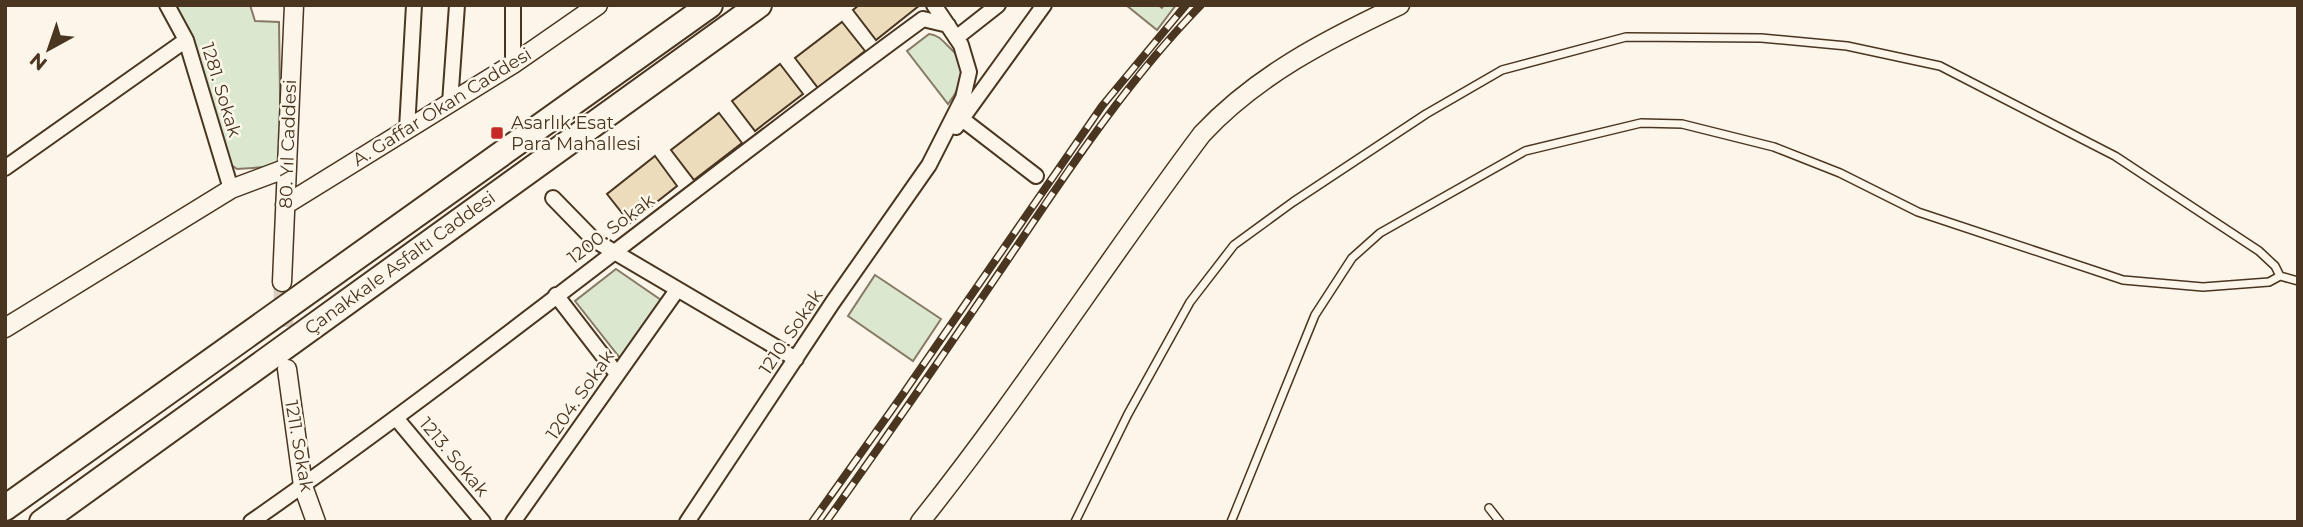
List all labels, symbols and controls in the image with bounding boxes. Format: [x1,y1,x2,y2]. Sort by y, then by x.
north arrow [14,14,84,84]
street label: 1281. Sokak [196,40,246,140]
street label: A. Gaffar Okan Caddesi [349,43,535,171]
text: N [25,48,52,75]
street label: 80. Yıl Caddesi [275,79,301,209]
place label: Asarlık Esat Para Mahallesi [511,112,641,155]
marker: Asarlık Esat Para Mahallesi [489,125,505,141]
street label: Çanakkale Asfaltı Caddesi [300,186,500,340]
street label: 1200. Sokak [563,189,659,269]
street label: 1210. Sokak [755,285,828,379]
street label: 1204. Sokak [541,346,619,444]
street label: 1211. Sokak [280,399,318,494]
street label: 1213. Sokak [415,413,494,501]

